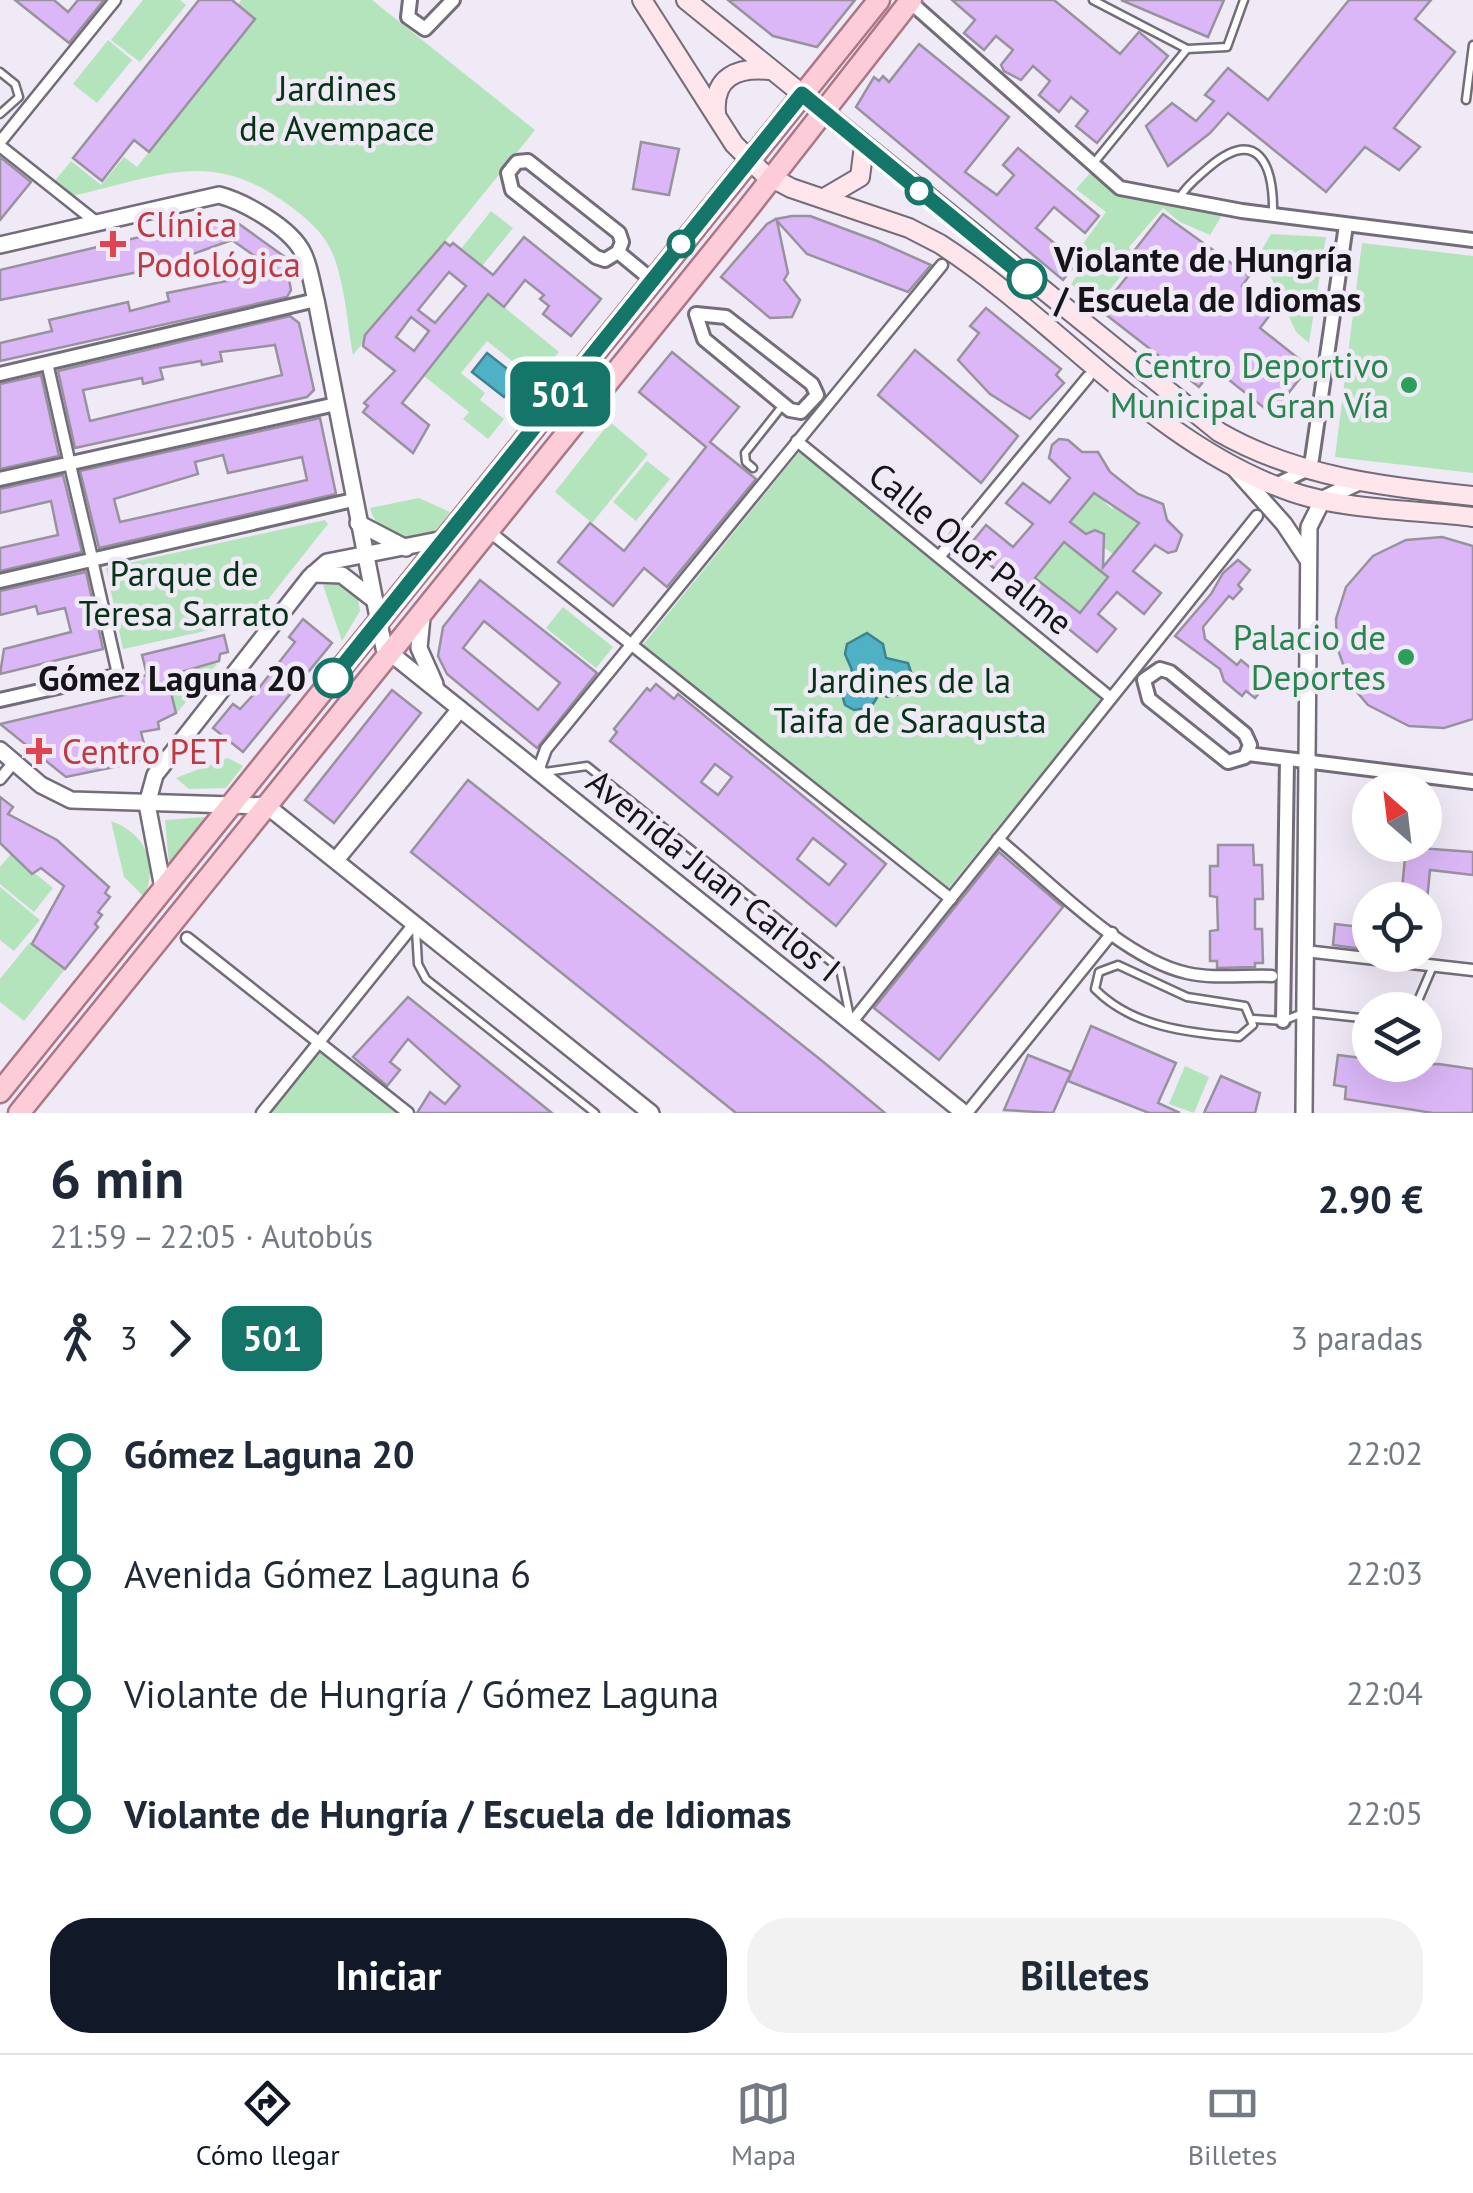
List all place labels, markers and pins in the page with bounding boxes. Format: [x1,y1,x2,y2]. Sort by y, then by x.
unlabelled marker [906,178,932,204]
place label: Clínica Podológica [136,201,301,287]
marker: Clínica Podológica [100,231,126,257]
unlabelled marker [668,231,694,257]
place label: Violante de Hungría / Escuela de Idiomas [1053,236,1361,322]
marker: Violante de Hungría / Escuela de Idiomas [1008,260,1046,298]
place label: Centro Deportivo Municipal Gran Vía [1110,342,1389,428]
marker: Centro Deportivo Municipal Gran Vía [1398,374,1420,396]
place label: Palacio de Deportes [1233,614,1386,700]
marker: Palacio de Deportes [1395,646,1417,668]
place label: Gómez Laguna 20 [38,655,306,701]
marker: Gómez Laguna 20 [314,659,352,697]
place label: Centro PET [62,728,227,774]
marker: Centro PET [26,738,52,764]

